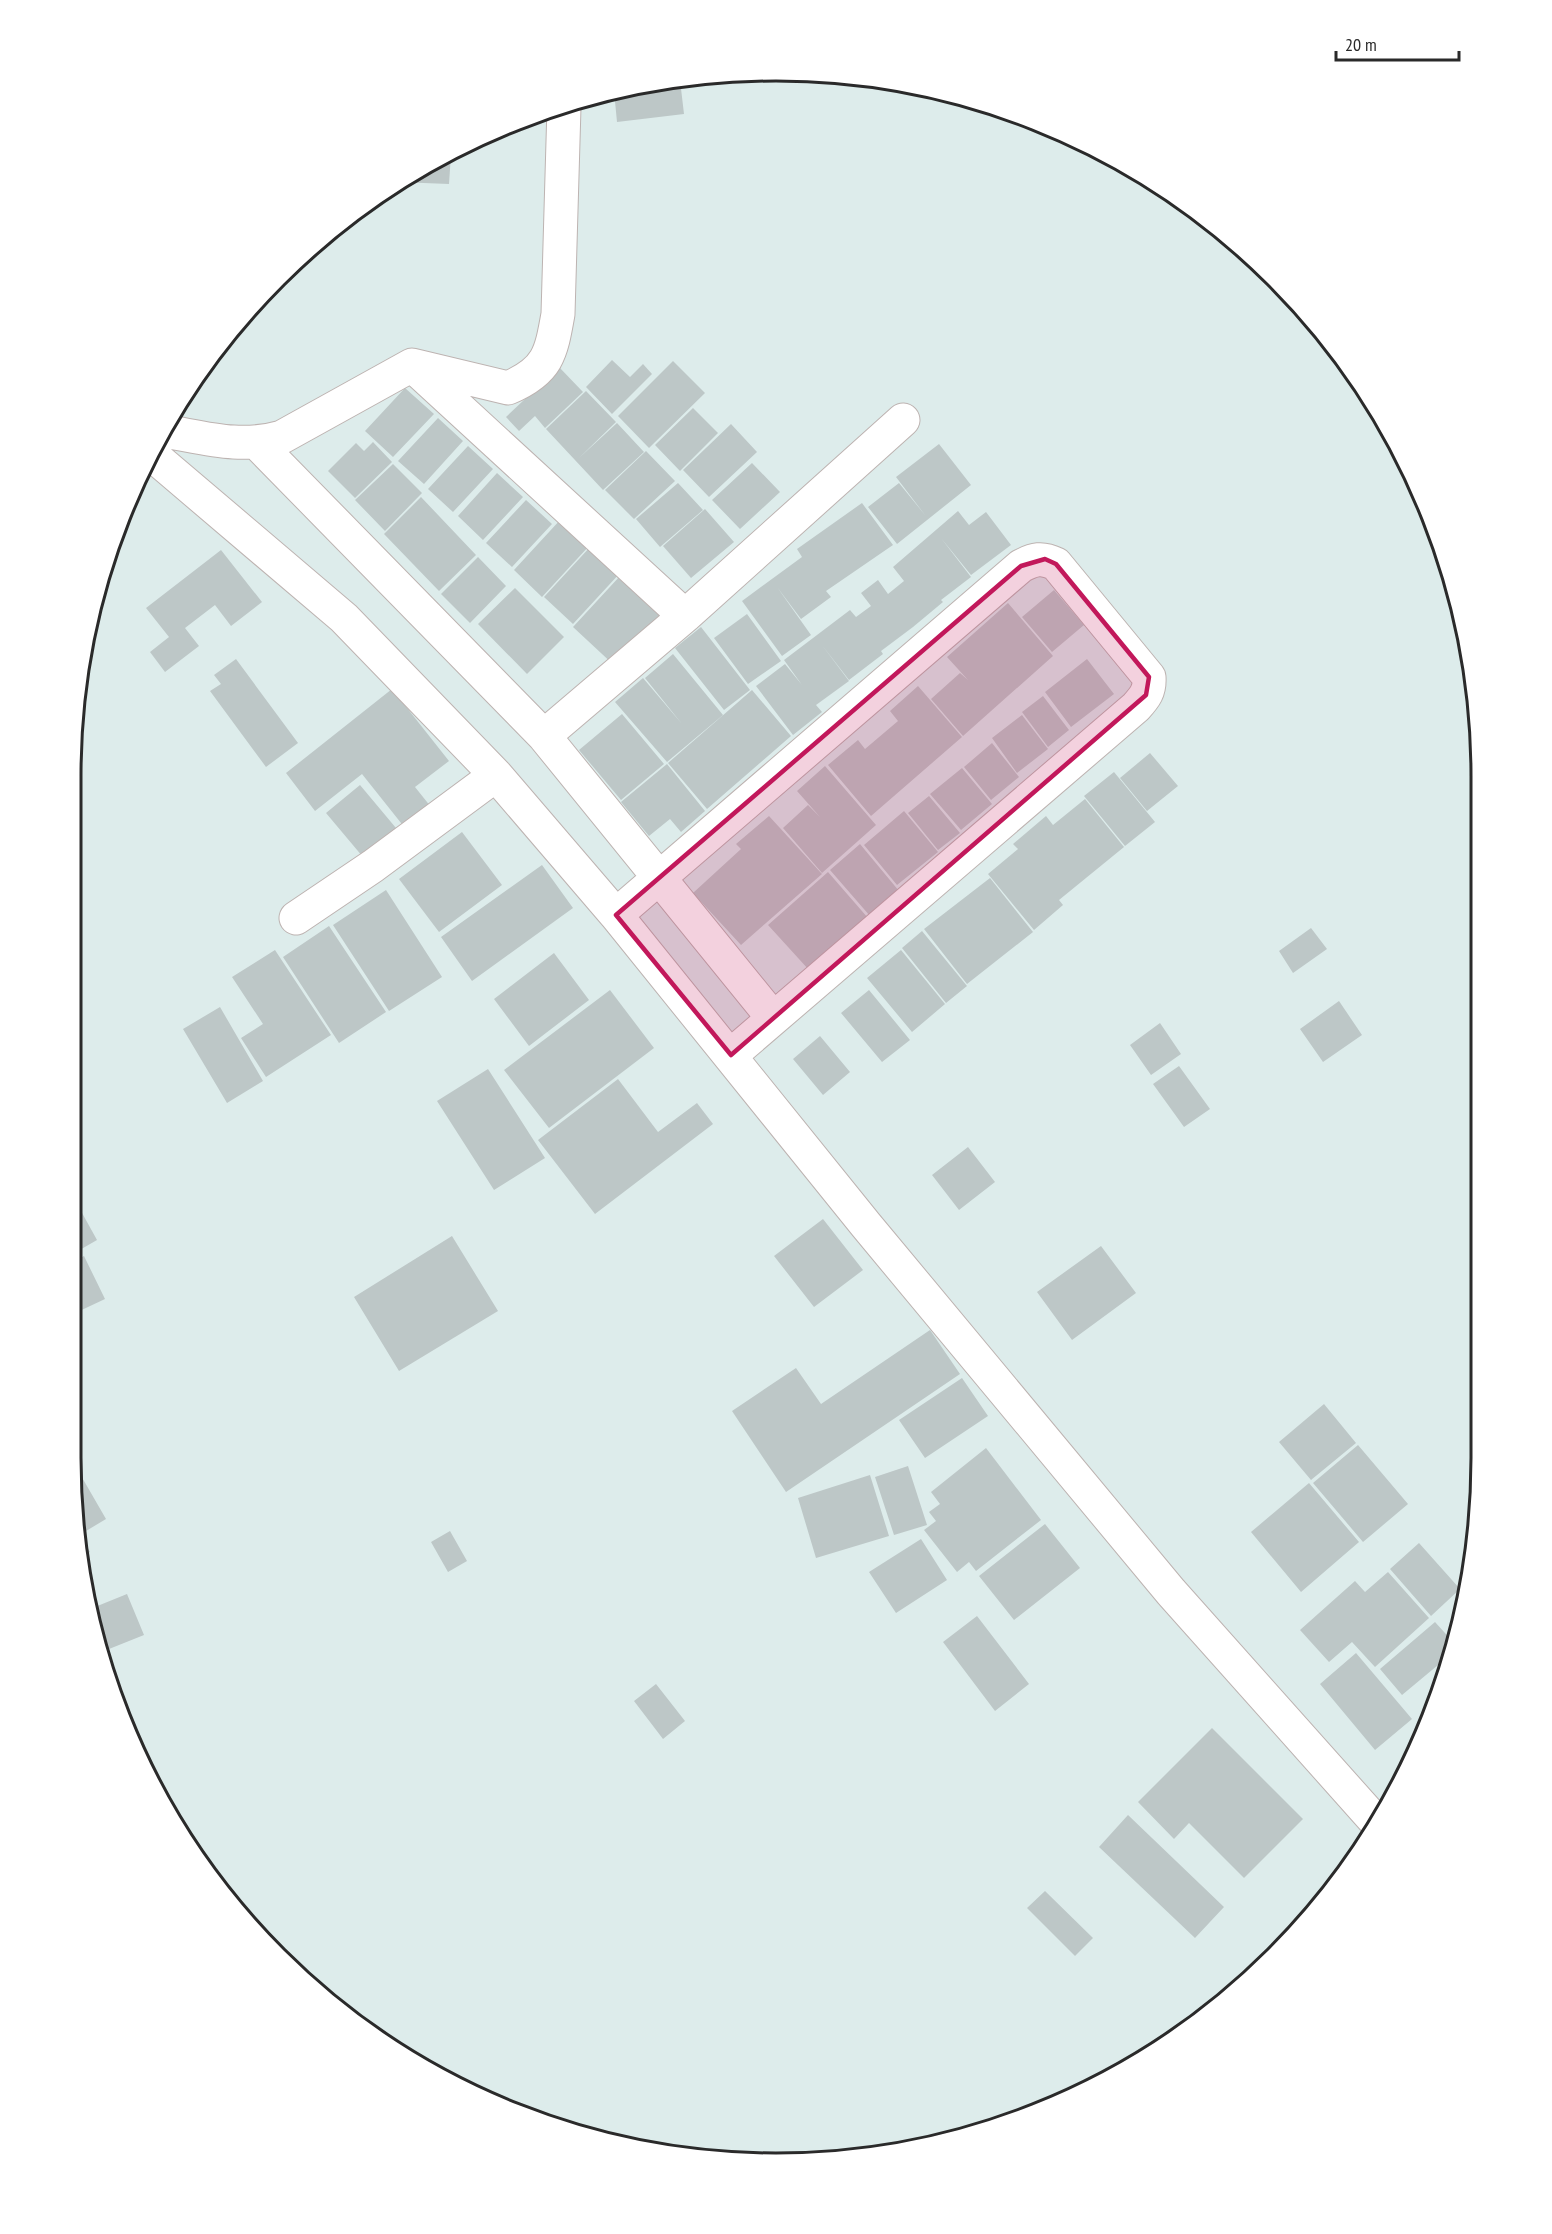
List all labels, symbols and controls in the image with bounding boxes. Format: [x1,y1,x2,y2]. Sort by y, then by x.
scale bar [1336,24,1459,62]
text: 20 m [1345,33,1377,56]

